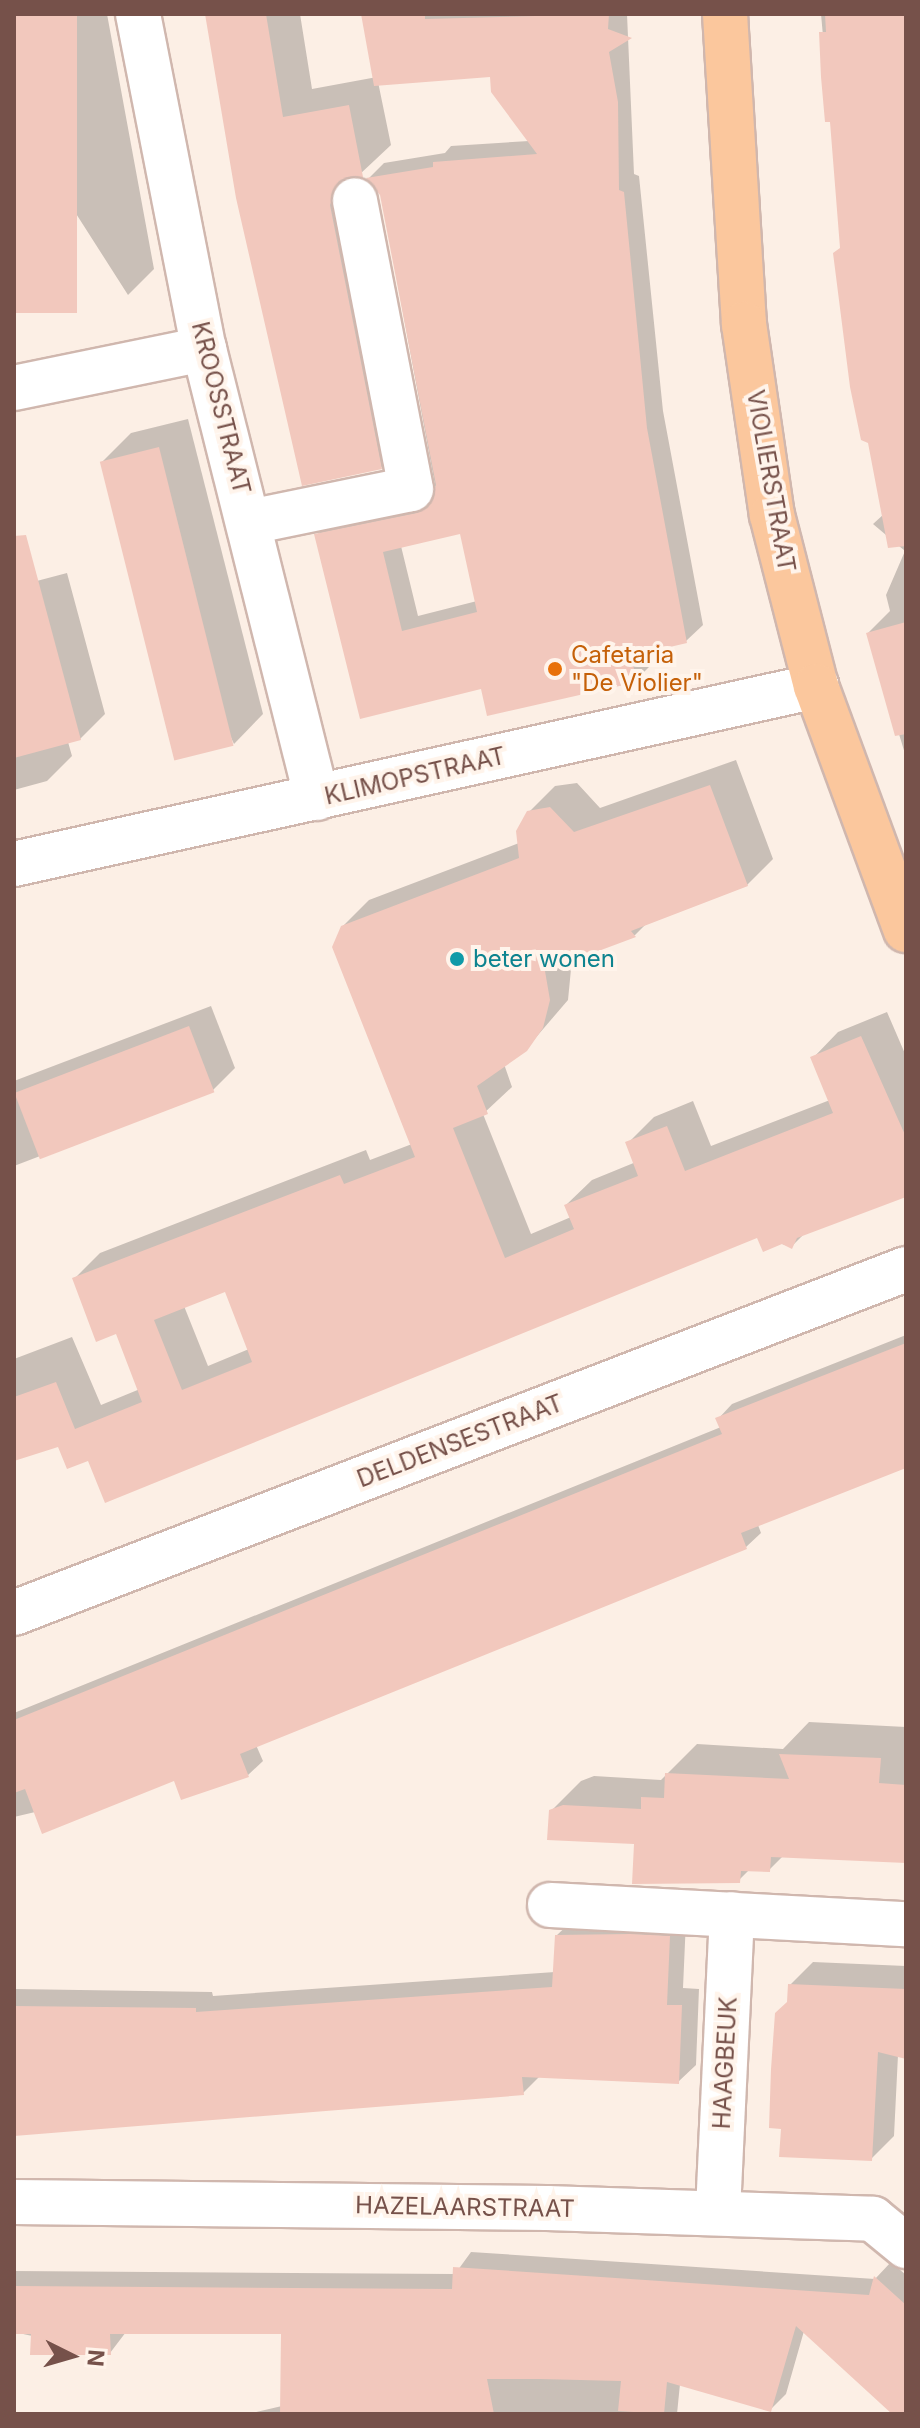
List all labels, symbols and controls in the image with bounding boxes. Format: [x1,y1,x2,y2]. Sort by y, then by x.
street label: KROOSSTRAAT [186,319,256,497]
street label: VIOLIERSTRAAT [741,388,801,574]
place label: Cafetaria "De Violier" [571,641,703,697]
marker: Cafetaria "De Violier" [546,660,564,678]
street label: KLIMOPSTRAAT [322,741,508,811]
place label: beter wonen [473,945,615,973]
marker: beter wonen [448,950,466,968]
street label: DELDENSESTRAAT [353,1388,567,1494]
street label: HAAGBEUK [707,1996,743,2130]
street label: HAZELAARSTRAAT [355,2191,575,2223]
north arrow [32,2316,112,2396]
text: N [82,2349,110,2368]

